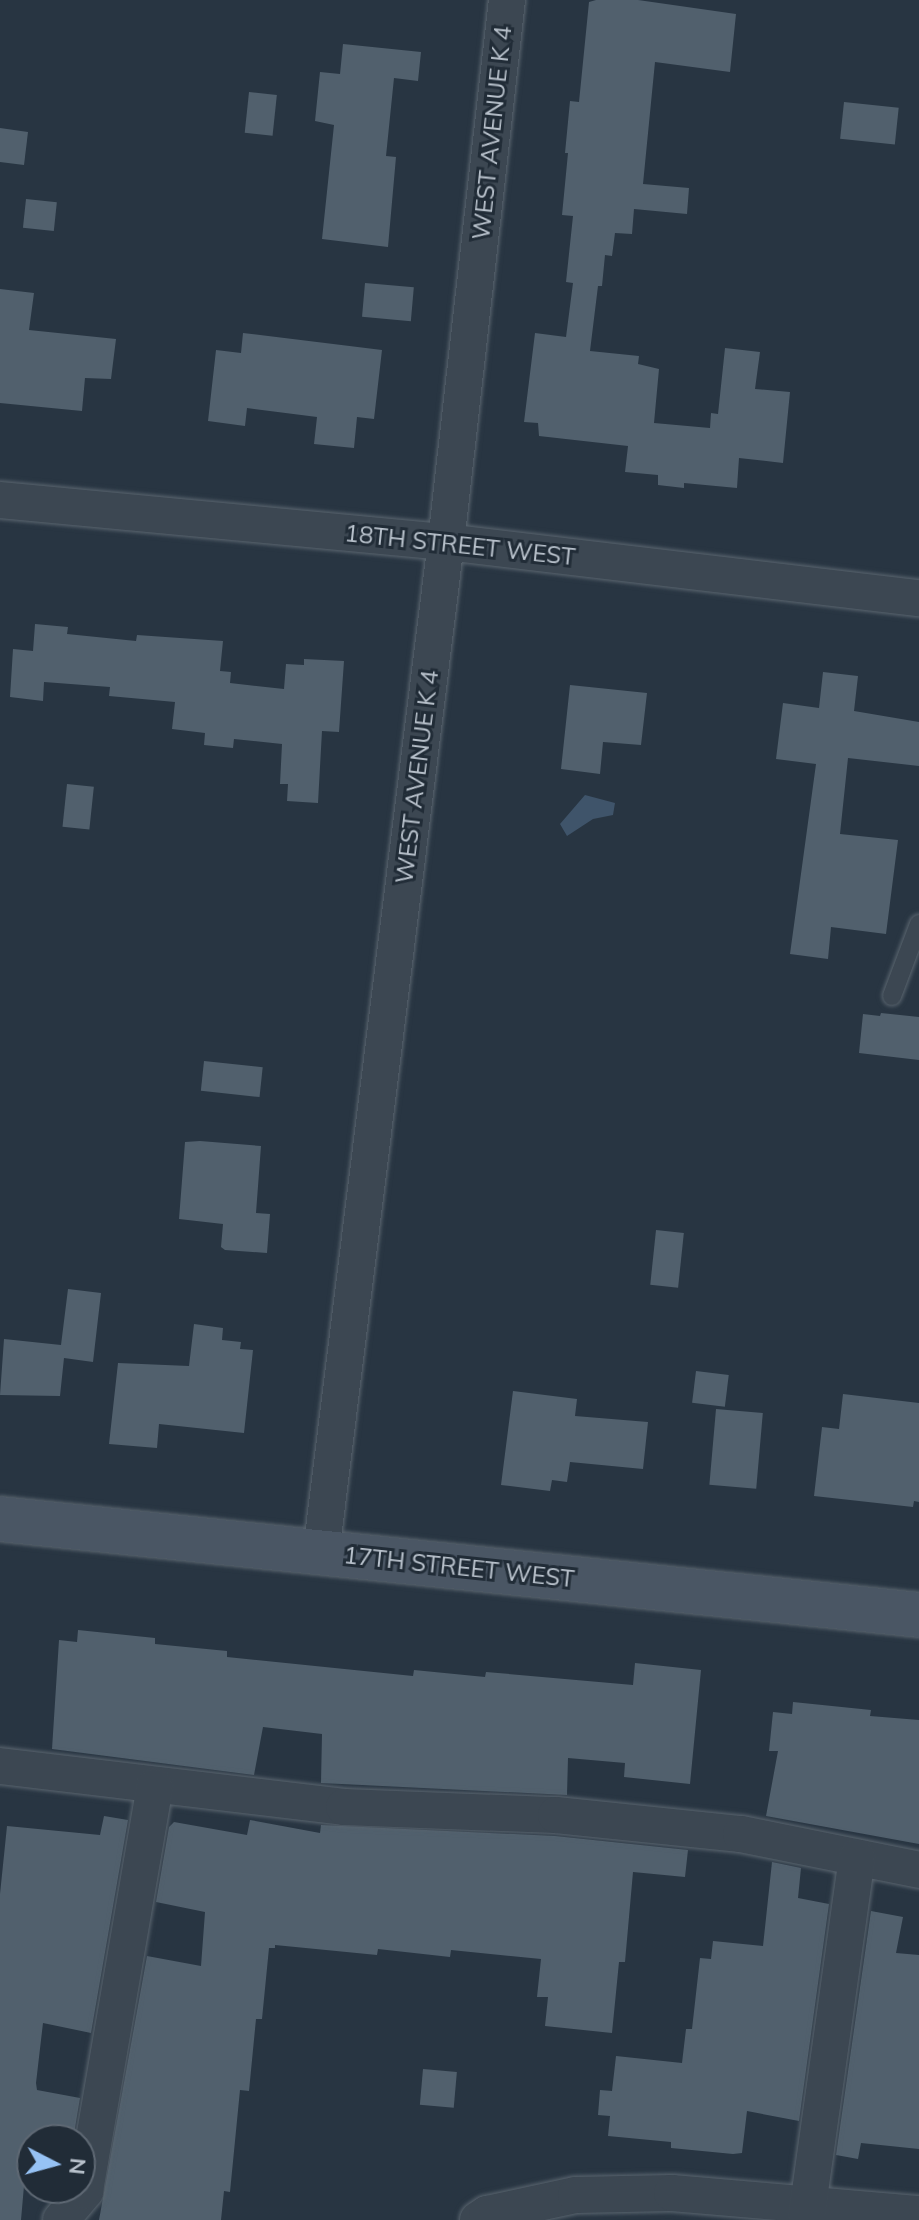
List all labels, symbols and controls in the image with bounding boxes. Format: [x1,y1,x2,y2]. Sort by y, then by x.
street label: WEST AVENUE K 4 [466,25,518,241]
street label: 18TH STREET WEST [343,519,577,571]
street label: WEST AVENUE K 4 [390,669,444,885]
street label: 17TH STREET WEST [342,1541,576,1593]
north arrow [16,2124,96,2204]
text: N [63,2157,93,2176]

